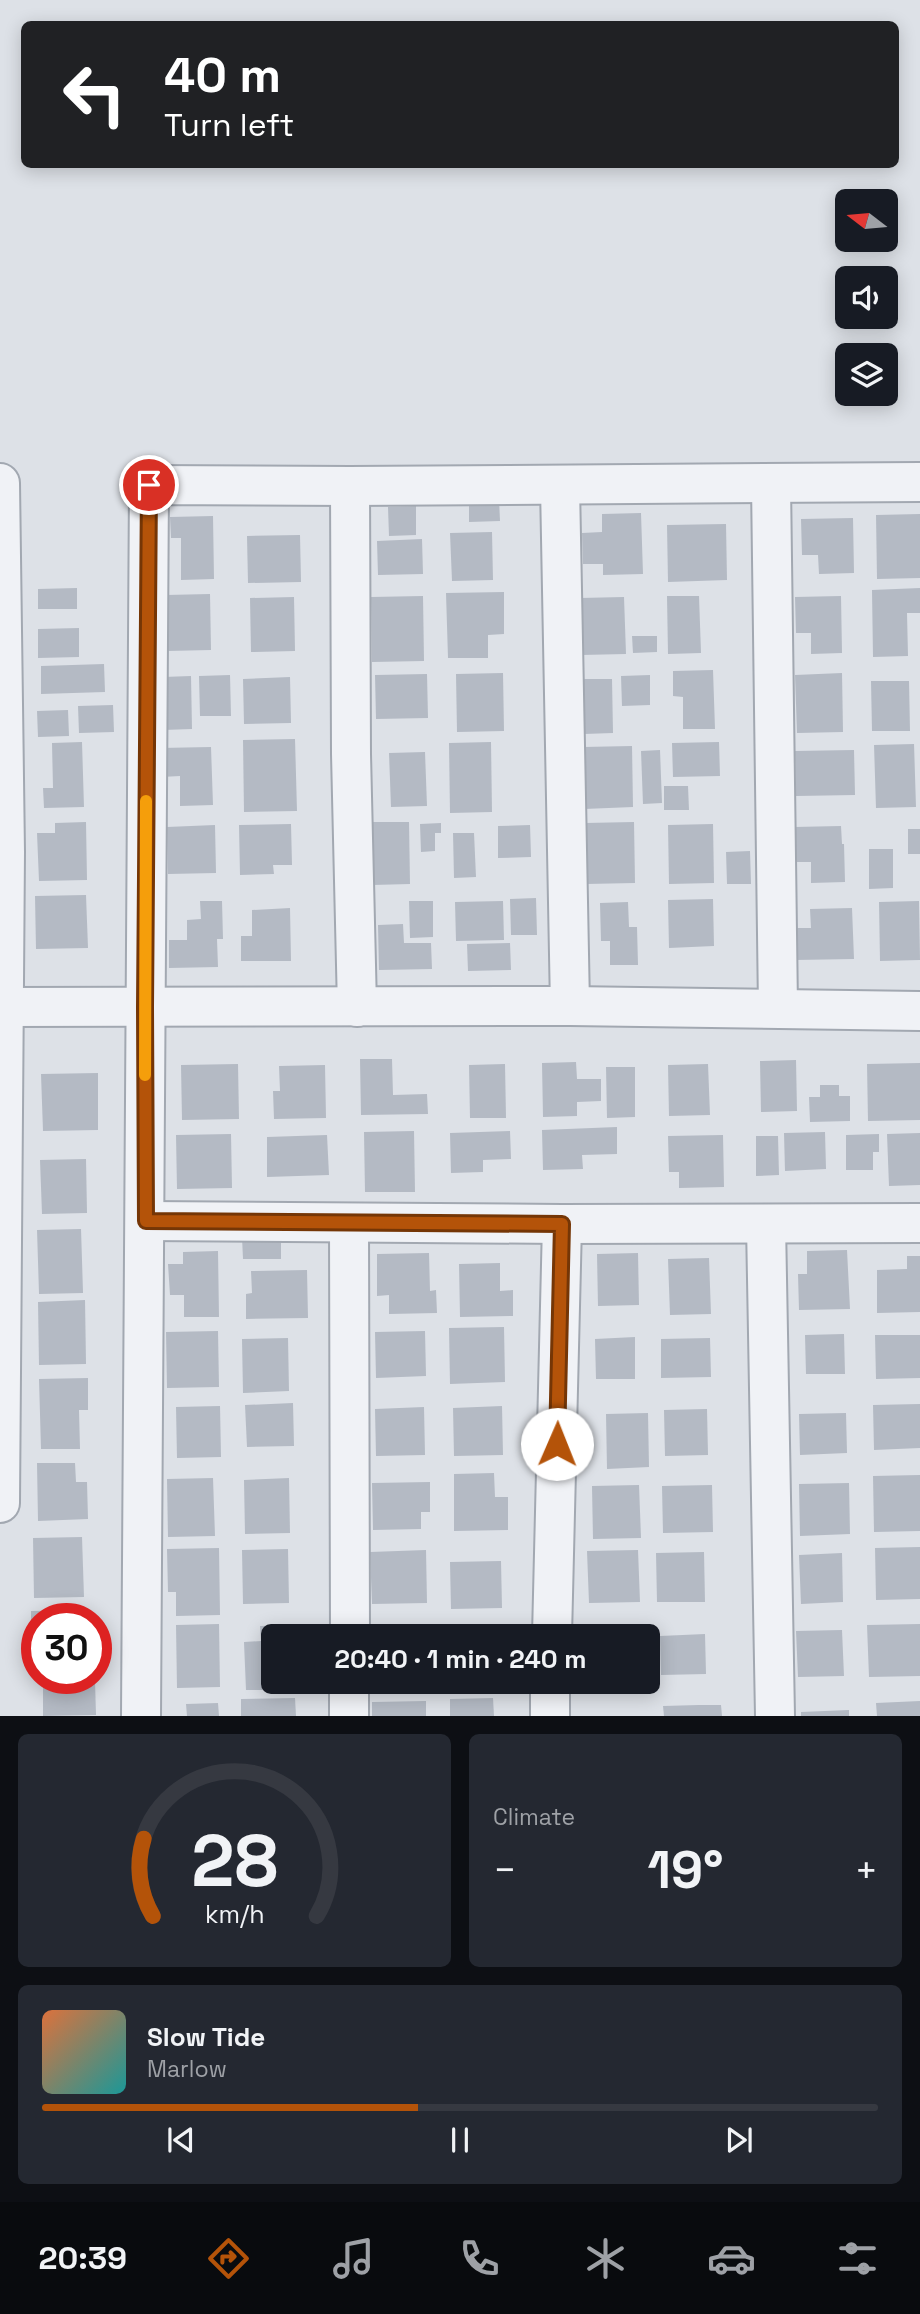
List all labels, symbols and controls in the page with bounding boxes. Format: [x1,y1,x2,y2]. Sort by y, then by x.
text: 40 m [164,44,281,106]
icon: left [49,49,140,140]
text: Turn left [164,105,294,145]
north arrow [835,189,898,252]
map controls [835,189,898,406]
button: sound [835,266,898,329]
button: layers [835,343,898,406]
pin [119,455,179,515]
icon: arrive [130,466,168,504]
position arrow [520,1407,594,1481]
speed limit sign: 30 [21,1603,112,1694]
text: 20:40 · 1 min · 240 m [335,1642,586,1676]
text: Climate [493,1802,575,1832]
text: 28 [191,1815,278,1908]
text: 19° [647,1837,724,1903]
text: − [493,1846,517,1894]
text: + [854,1846,878,1894]
text: km/h [205,1898,264,1930]
text: Slow Tide [147,2020,265,2054]
text: Marlow [147,2054,227,2084]
icon: previous [162,2121,200,2159]
icon: pause [441,2121,479,2159]
icon: next [720,2121,758,2159]
icon: directions [204,2234,253,2283]
icon: music [329,2234,378,2283]
icon: phone [455,2234,504,2283]
icon: climate [581,2234,630,2283]
icon: car [707,2234,756,2283]
icon: filters [833,2234,882,2283]
text: 20:39 [38,2238,127,2278]

